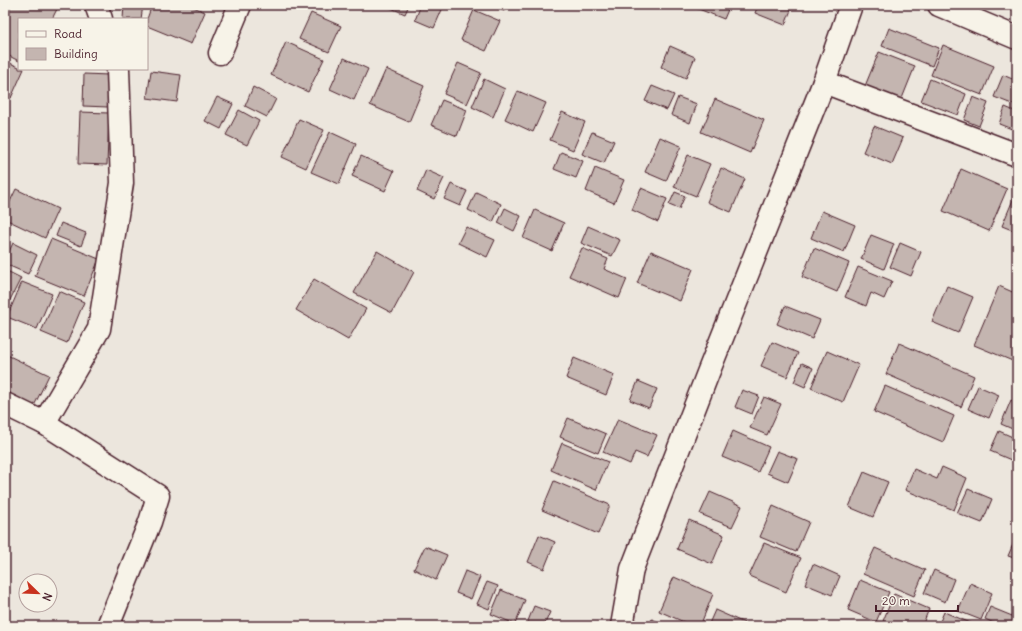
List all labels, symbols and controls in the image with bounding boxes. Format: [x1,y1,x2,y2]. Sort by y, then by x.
legend [18,18,148,70]
text: Road [54,26,82,41]
text: Building [54,46,98,61]
north arrow [18,573,58,613]
scale bar [876,587,958,613]
text: N [39,591,55,603]
text: 20 m [882,593,910,608]

